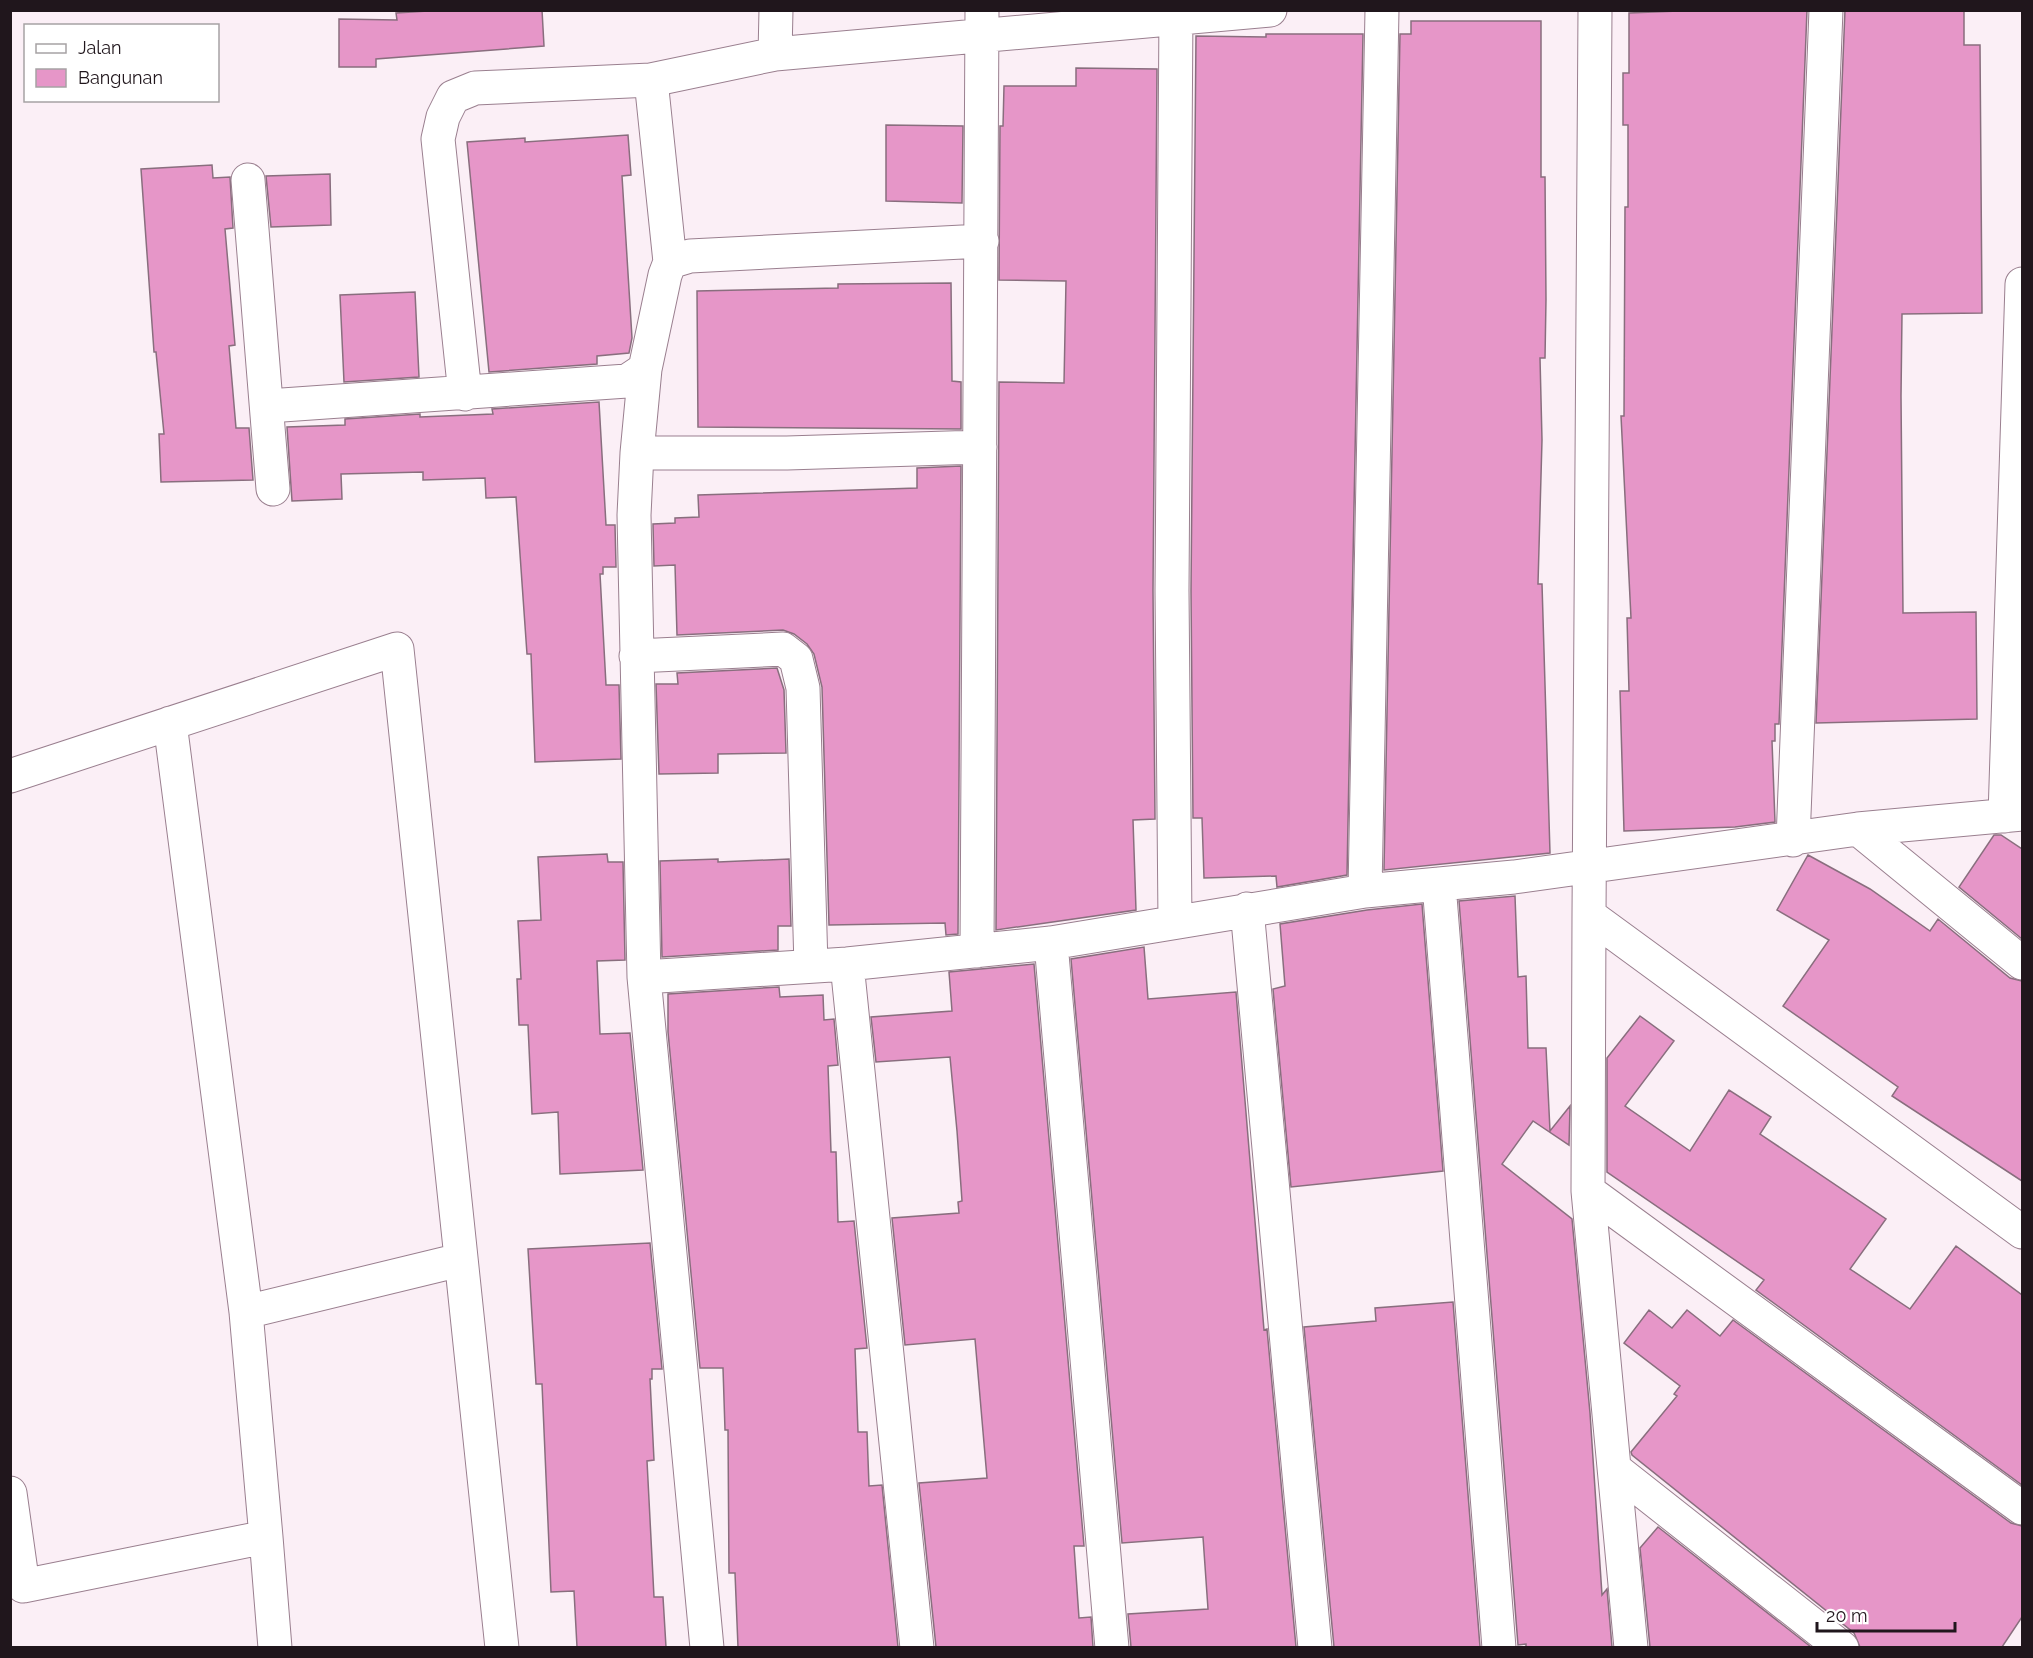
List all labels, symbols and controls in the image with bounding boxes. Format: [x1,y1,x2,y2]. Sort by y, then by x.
legend [24,24,219,102]
text: Jalan [78,37,122,58]
text: Bangunan [78,67,163,88]
scale bar [1817,1595,1955,1633]
text: 20 m [1826,1605,1868,1626]

